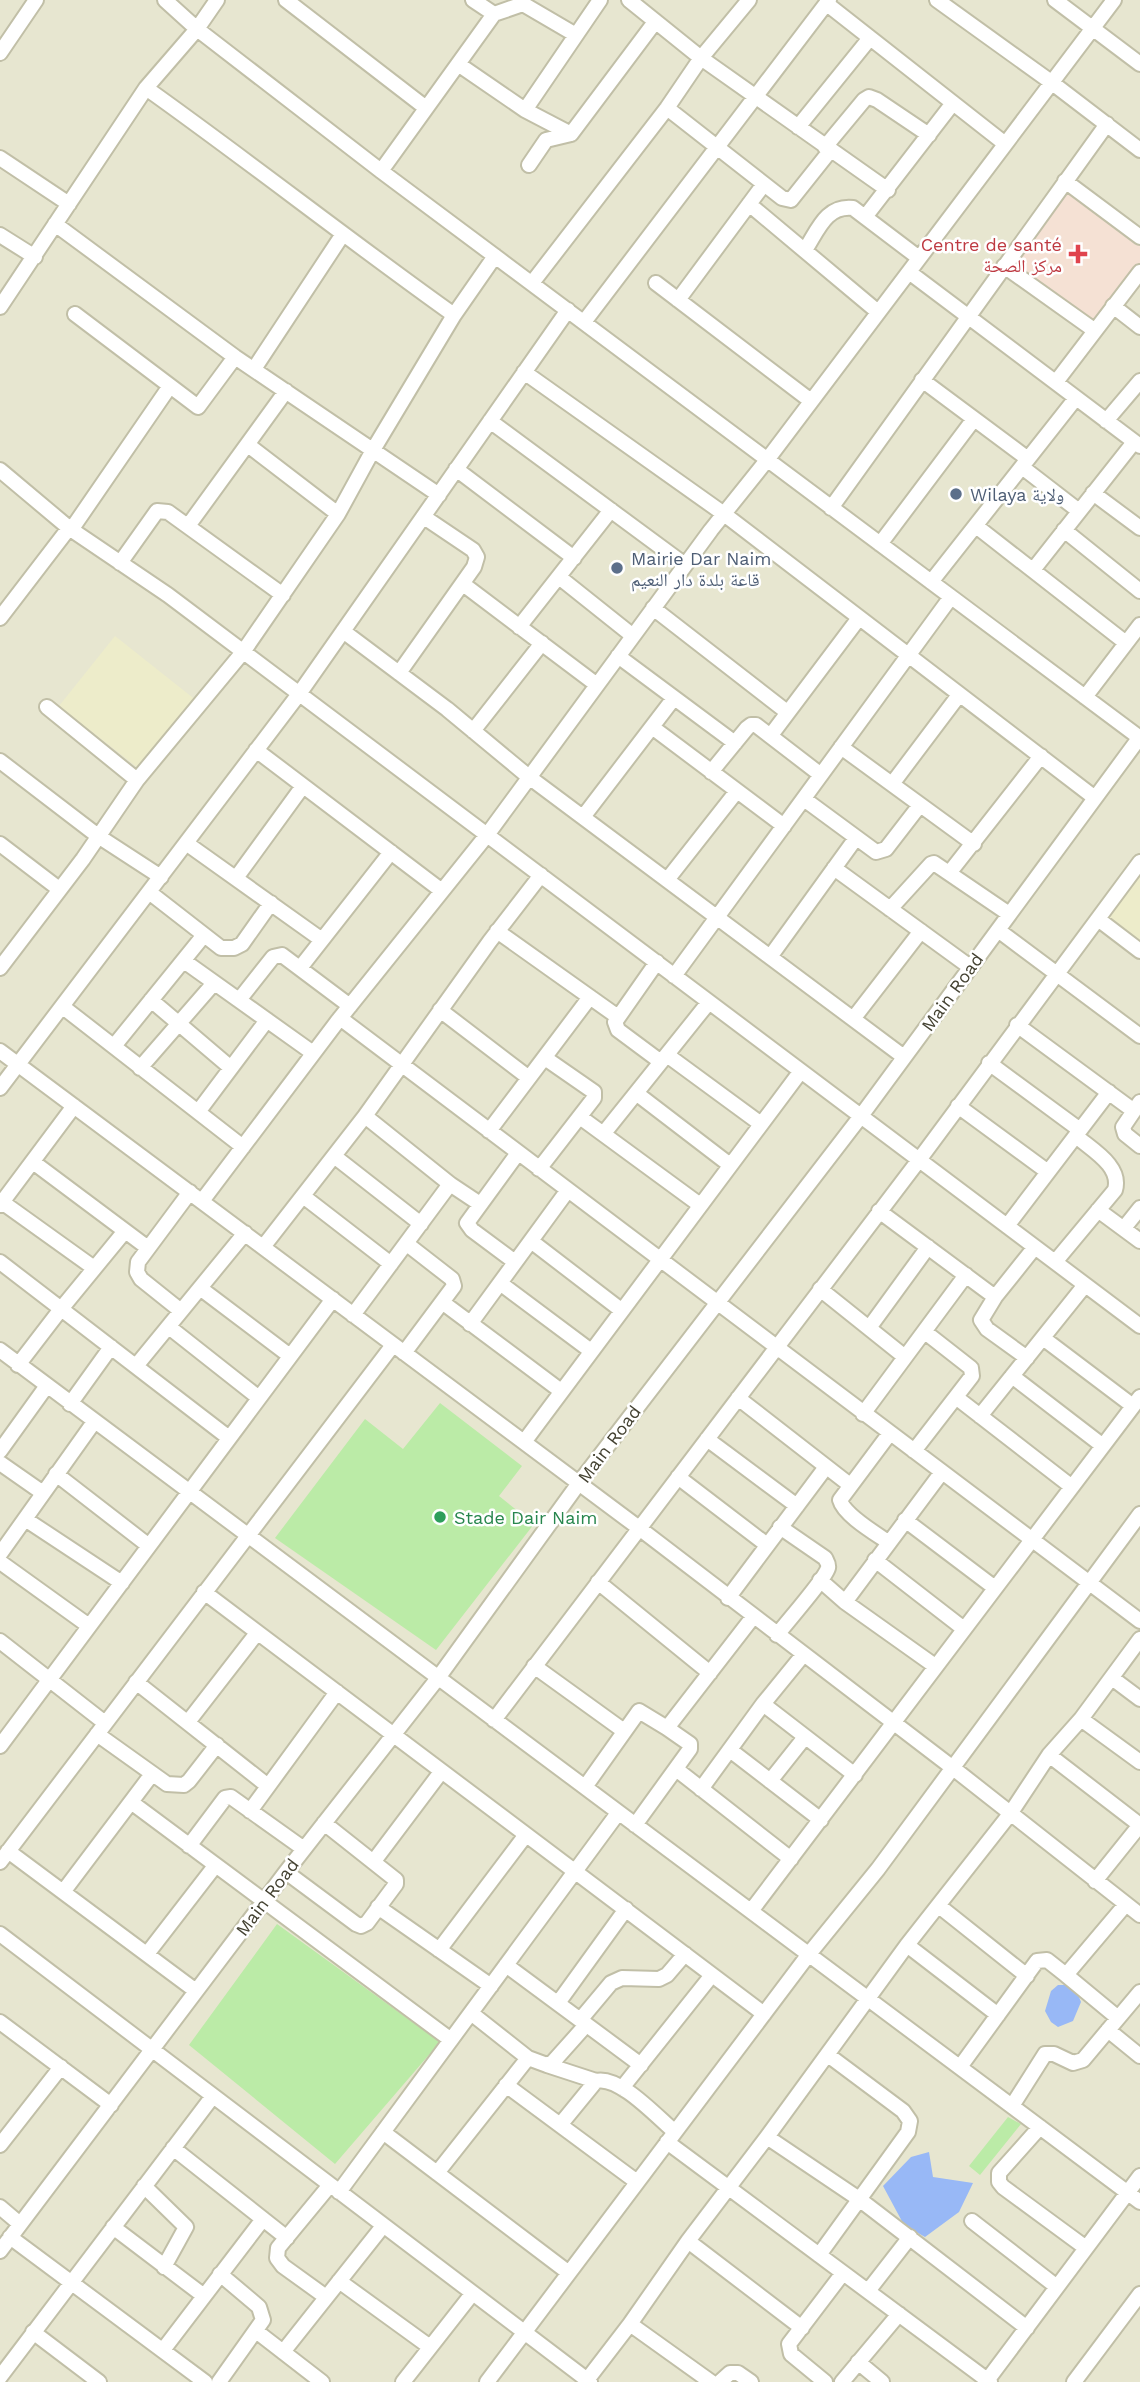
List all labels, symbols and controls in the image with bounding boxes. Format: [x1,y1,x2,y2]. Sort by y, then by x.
place label: Centre de santé مركز الصحة [921,234,1062,276]
marker: Centre de santé مركز الصحة [1068,244,1088,264]
place label: Wilaya ولاية [970,484,1064,505]
marker: Wilaya ولاية [948,486,964,502]
place label: Mairie Dar Naim قاعة بلدة دار النعيم [631,548,771,592]
marker: Mairie Dar Naim قاعة بلدة دار النعيم [609,560,625,576]
street label: Main Road [917,949,987,1035]
street label: Main Road [573,1401,645,1487]
place label: Stade Dair Naim [454,1507,597,1528]
marker: Stade Dair Naim [432,1509,448,1525]
street label: Main Road [231,1854,303,1940]

